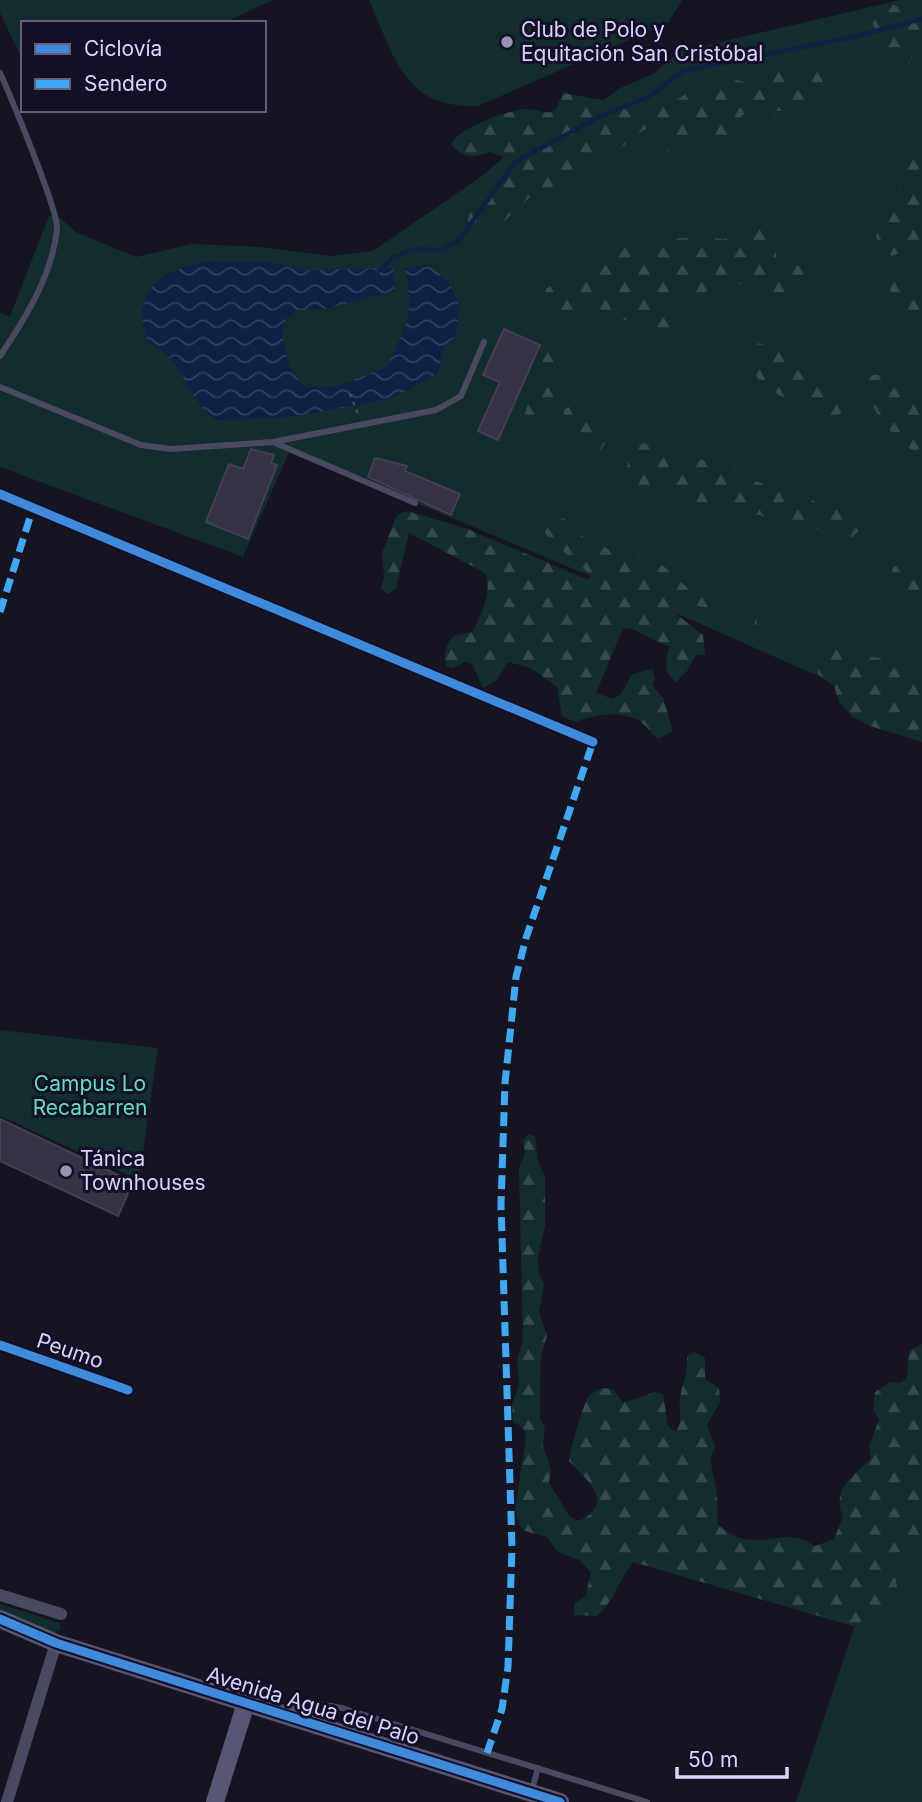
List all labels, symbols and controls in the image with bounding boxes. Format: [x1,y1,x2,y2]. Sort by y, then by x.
place label: Club de Polo y Equitación San Cristóbal [521,17,763,66]
legend [21,21,266,112]
marker: Club de Polo y Equitación San Cristóbal [499,34,515,50]
text: Ciclovía [84,36,162,61]
text: Sendero [84,71,167,96]
park label: Campus Lo Recabarren [33,1071,147,1120]
place label: Tánica Townhouses [80,1146,206,1195]
marker: Tánica Townhouses [58,1163,74,1179]
street label: Peumo [33,1327,107,1374]
street label: Avenida Agua del Palo [204,1661,423,1750]
scale bar [677,1736,787,1780]
text: 50 m [688,1747,738,1772]

